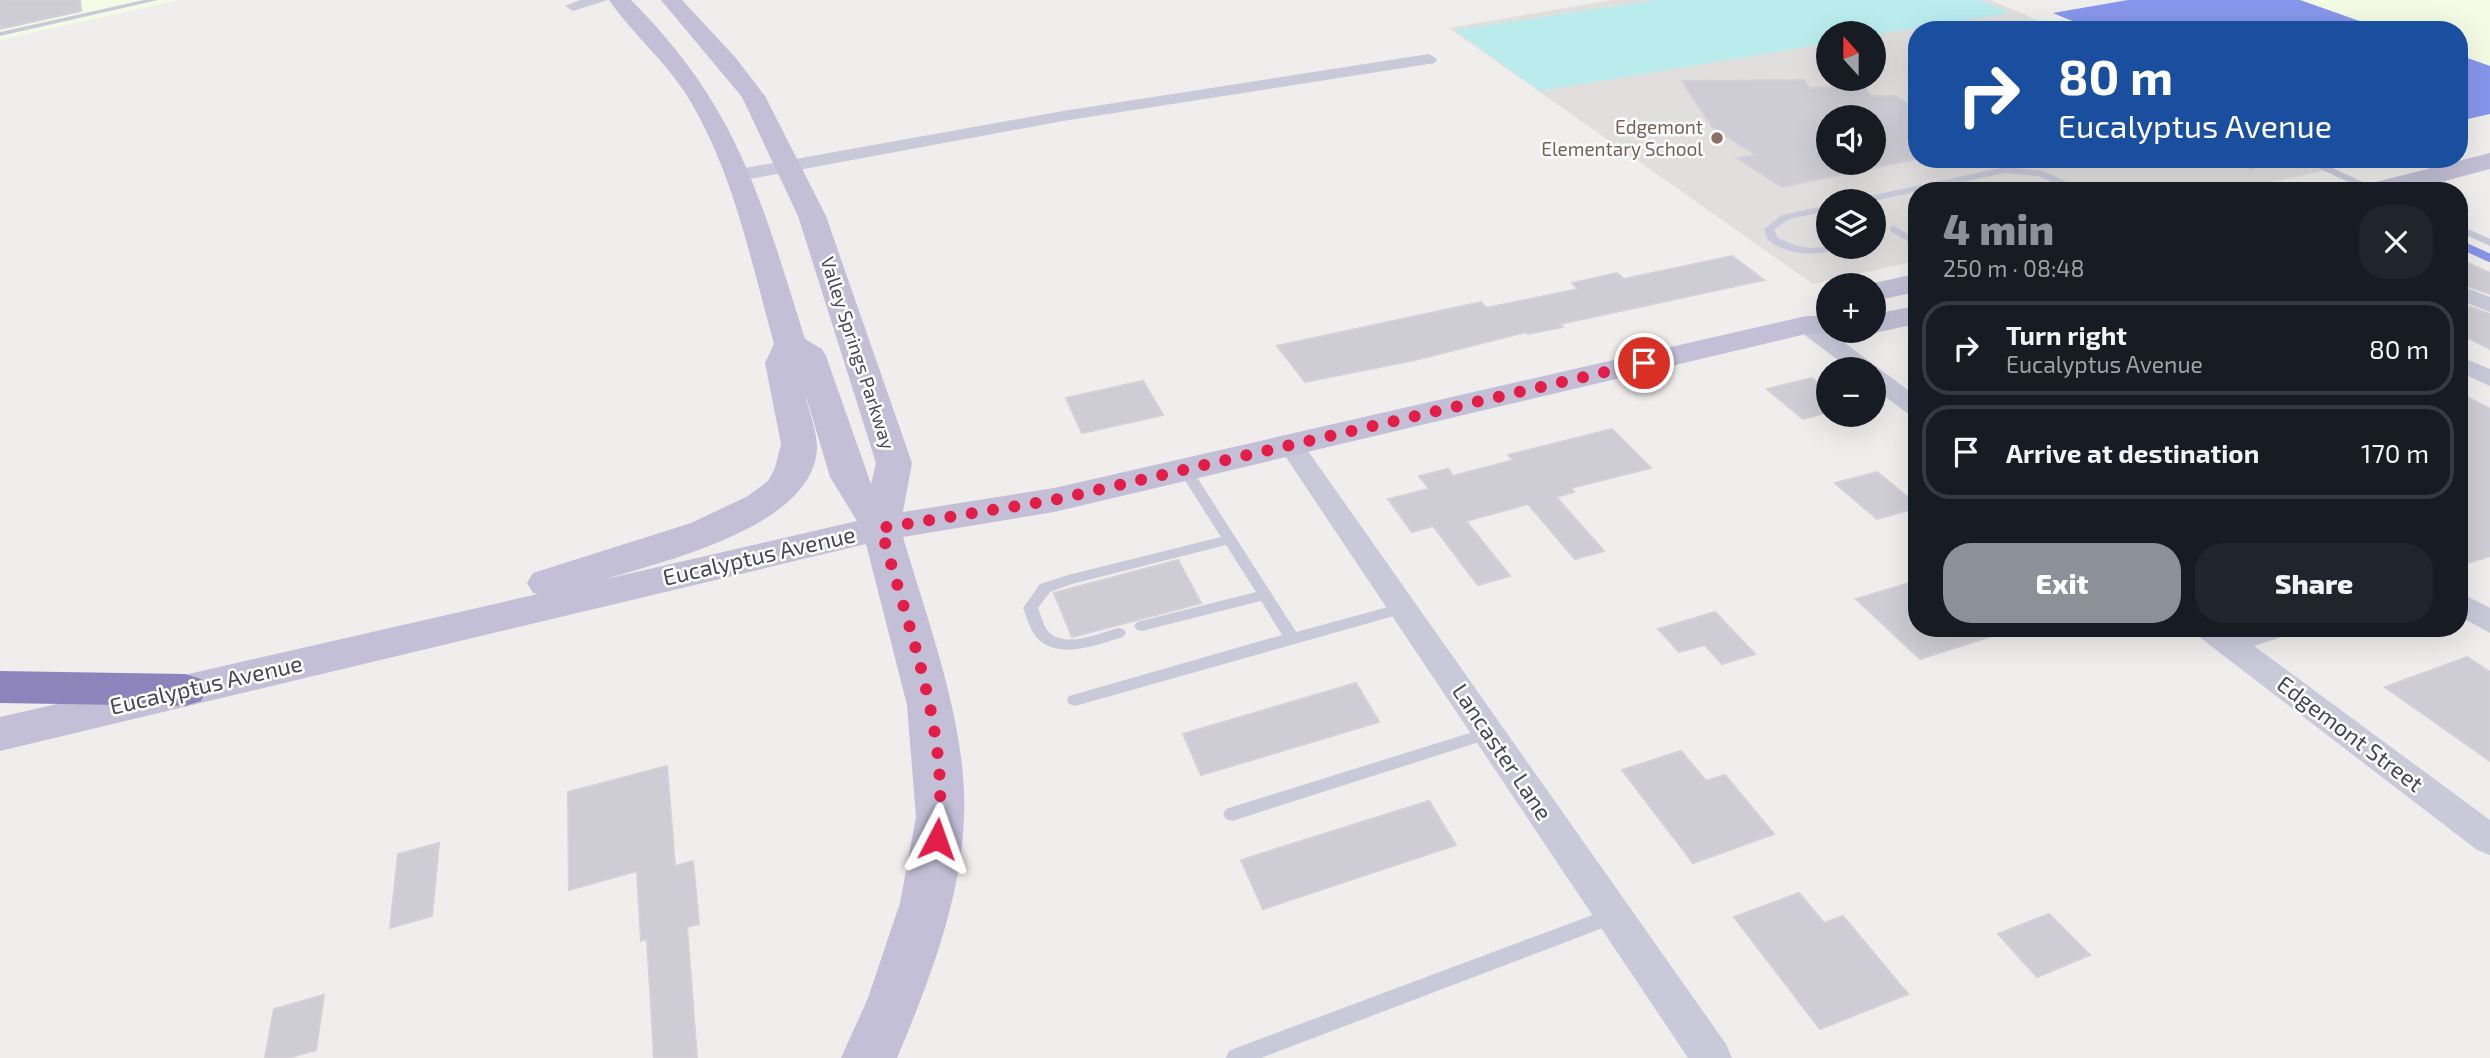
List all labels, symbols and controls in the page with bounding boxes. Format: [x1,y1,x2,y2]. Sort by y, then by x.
north arrow [1816,21,1886,91]
map controls [1816,21,1886,427]
text: 80 m [2058,46,2173,105]
icon: right [1943,49,2034,140]
button: sound [1816,105,1886,175]
text: Eucalyptus Avenue [2058,106,2332,144]
place label: Edgemont Elementary School [1541,115,1703,160]
marker: Edgemont Elementary School [1709,130,1725,146]
button: layers [1816,189,1886,259]
text: 4 min [1943,203,2054,253]
button: close [2359,205,2433,279]
street label: Valley Springs Parkway [816,254,901,452]
text: 250 m · 08:48 [1943,254,2084,282]
button: + [1816,273,1886,343]
text: Turn right [2006,319,2127,350]
icon: right [1947,329,1985,367]
pin [1614,333,1674,393]
text: 80 m [2369,333,2429,364]
icon: arrive [1625,344,1663,382]
text: Eucalyptus Avenue [2006,350,2203,378]
button: − [1816,357,1886,427]
icon: arrive [1947,433,1985,471]
text: Arrive at destination [2006,437,2259,468]
text: 170 m [2361,437,2429,468]
street label: Eucalyptus Avenue [660,519,858,591]
button: Exit [1943,543,2181,623]
button: Share [2195,543,2433,623]
street label: Eucalyptus Avenue [107,648,305,720]
street label: Edgemont Street [2272,669,2429,797]
street label: Lancaster Lane [1447,678,1559,825]
position arrow [900,802,974,876]

